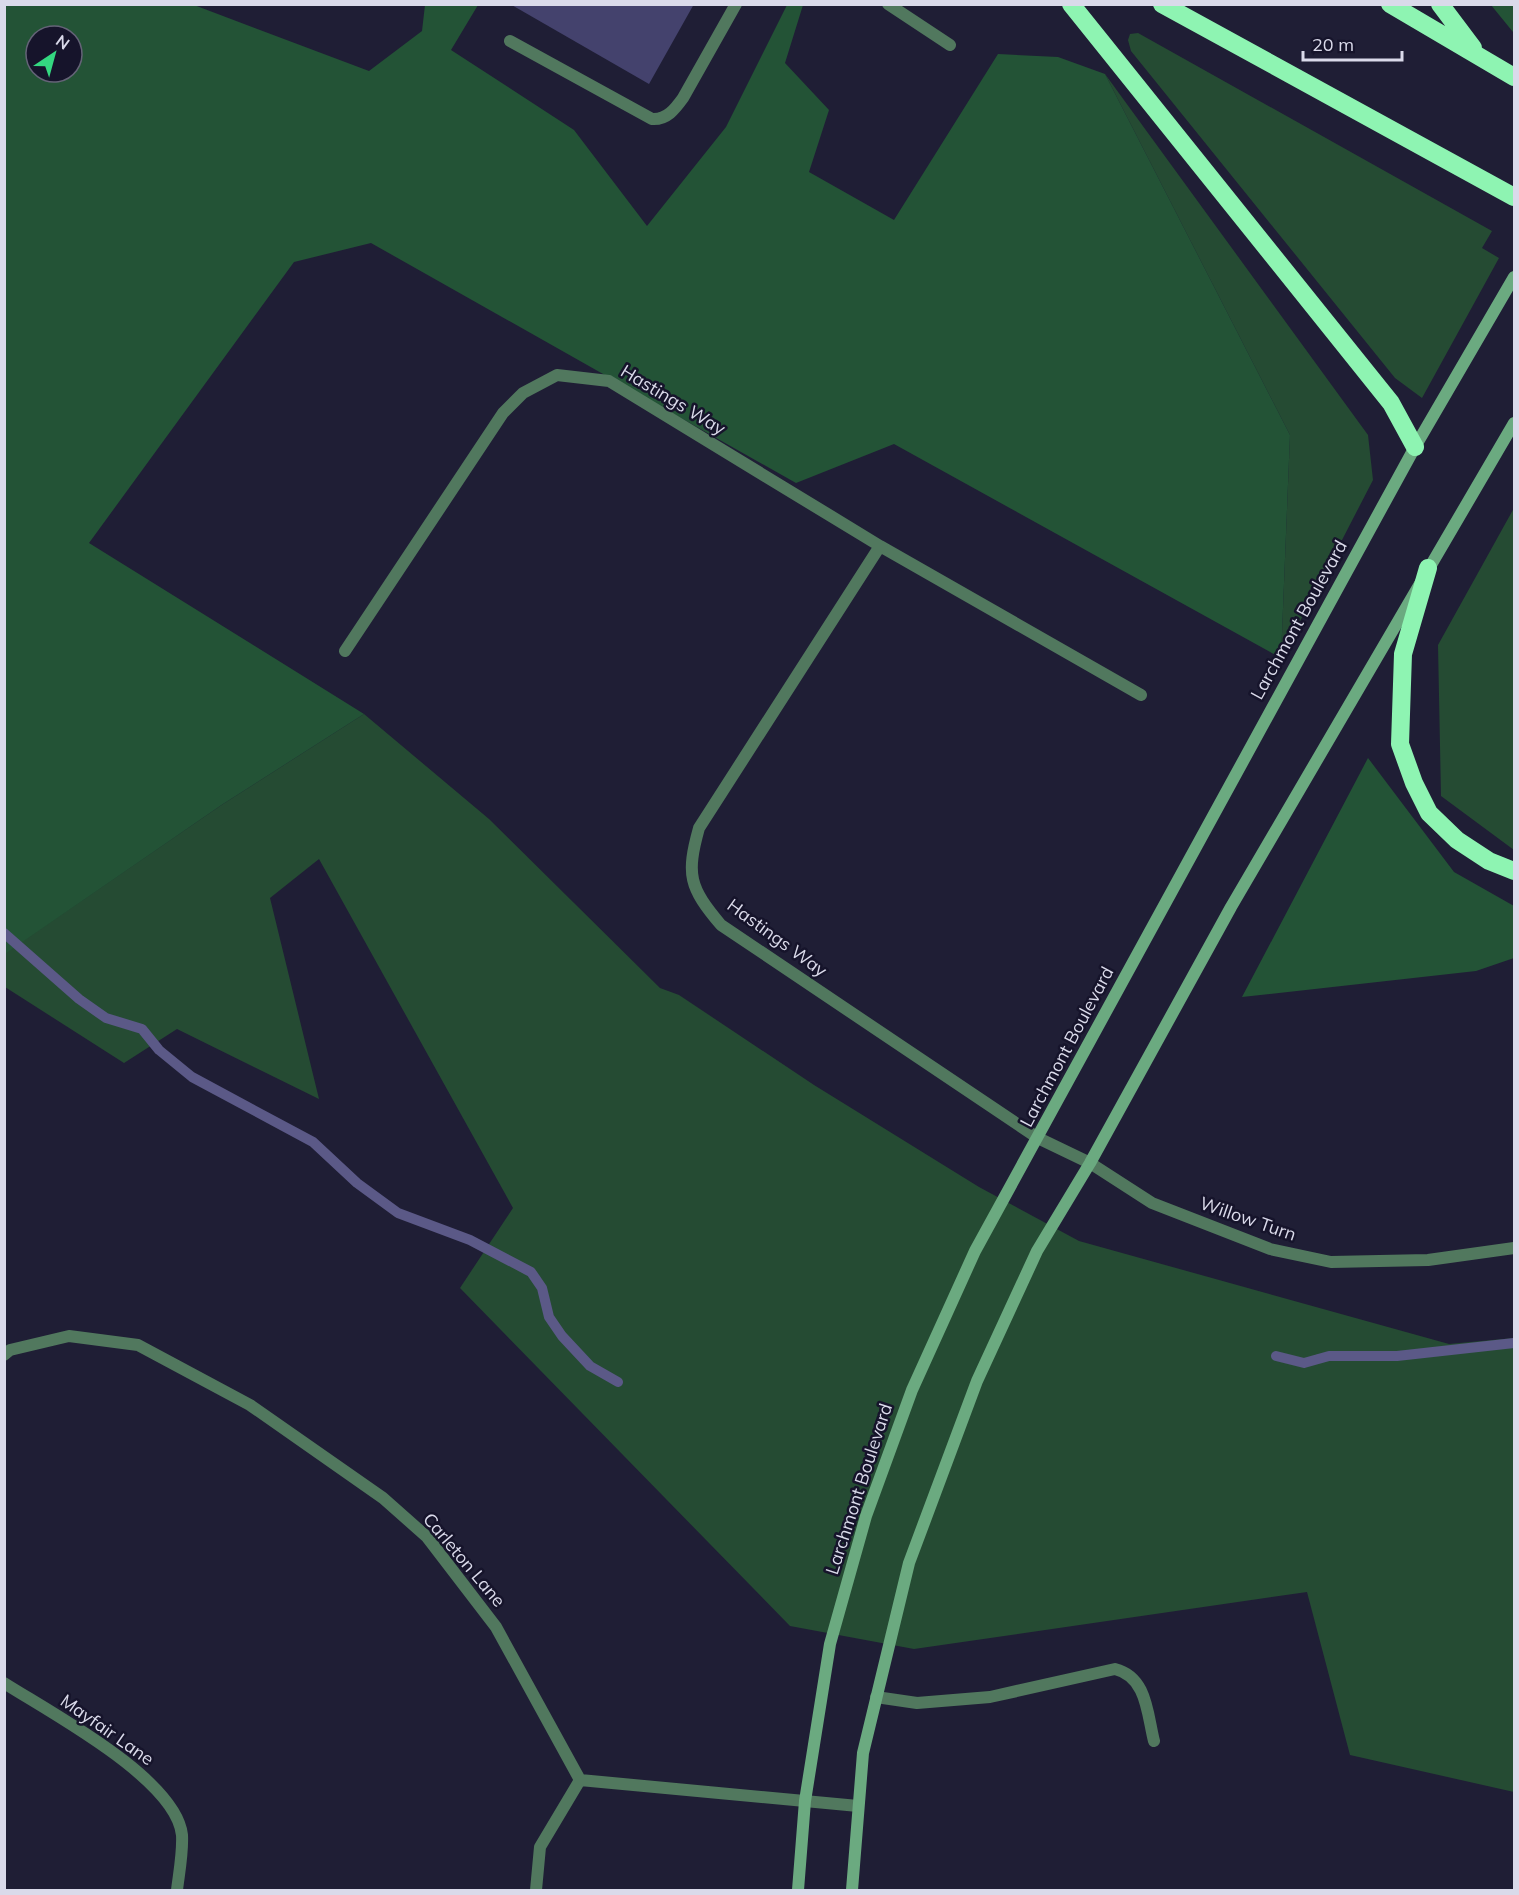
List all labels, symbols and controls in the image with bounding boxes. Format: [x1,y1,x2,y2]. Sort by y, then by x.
north arrow [24,24,84,84]
scale bar [1303,24,1402,62]
text: N [52,30,74,54]
text: 20 m [1312,33,1354,56]
street label: Hastings Way [617,359,730,440]
street label: Larchmont Boulevard [1245,536,1352,703]
street label: Hastings Way [723,894,832,982]
street label: Larchmont Boulevard [1015,963,1119,1131]
street label: Willow Turn [1197,1191,1299,1246]
street label: Larchmont Boulevard [820,1400,897,1577]
street label: Carleton Lane [418,1508,511,1612]
street label: Mayfair Lane [56,1689,159,1770]

